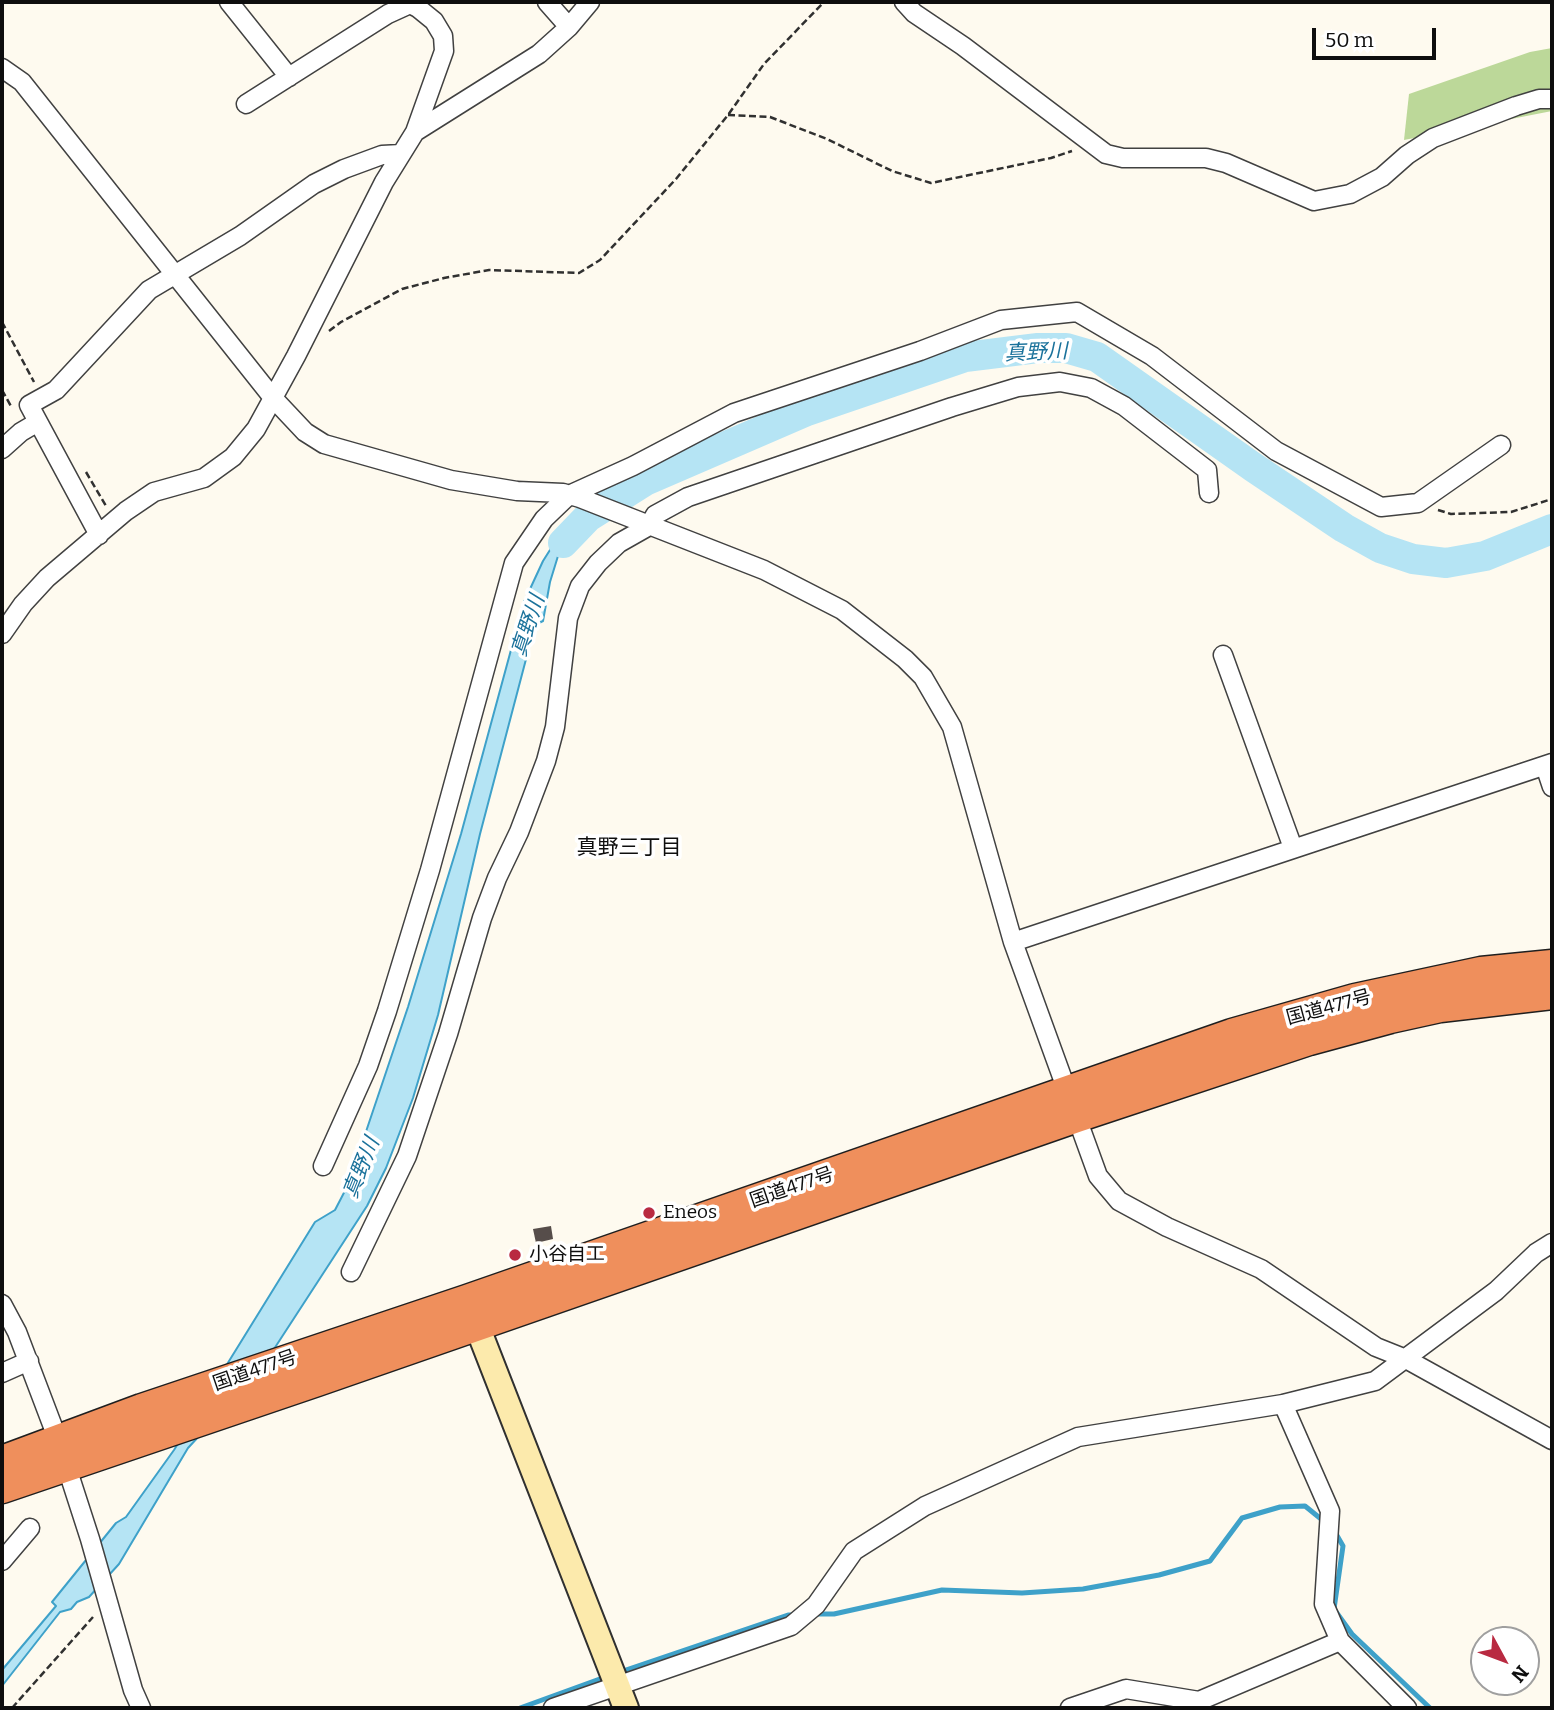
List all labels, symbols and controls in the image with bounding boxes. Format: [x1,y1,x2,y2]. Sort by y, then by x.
scale bar [1316,14,1440,58]
text: 50 m [1325,27,1374,53]
water label: 真野川 [1004,339,1068,367]
water label: 真野川 [507,592,551,660]
district label: 真野三丁目 [577,835,681,861]
street label: 国道477号 [1284,986,1374,1030]
water label: 真野川 [339,1134,385,1202]
street label: 国道477号 [747,1163,837,1213]
place label: Eneos [663,1202,717,1224]
marker: Eneos [641,1205,657,1221]
place label: 小谷自工 [529,1244,605,1266]
marker: 小谷自工 [507,1247,523,1263]
street label: 国道477号 [210,1346,300,1396]
north arrow [1470,1626,1540,1696]
text: N [1506,1661,1533,1687]

